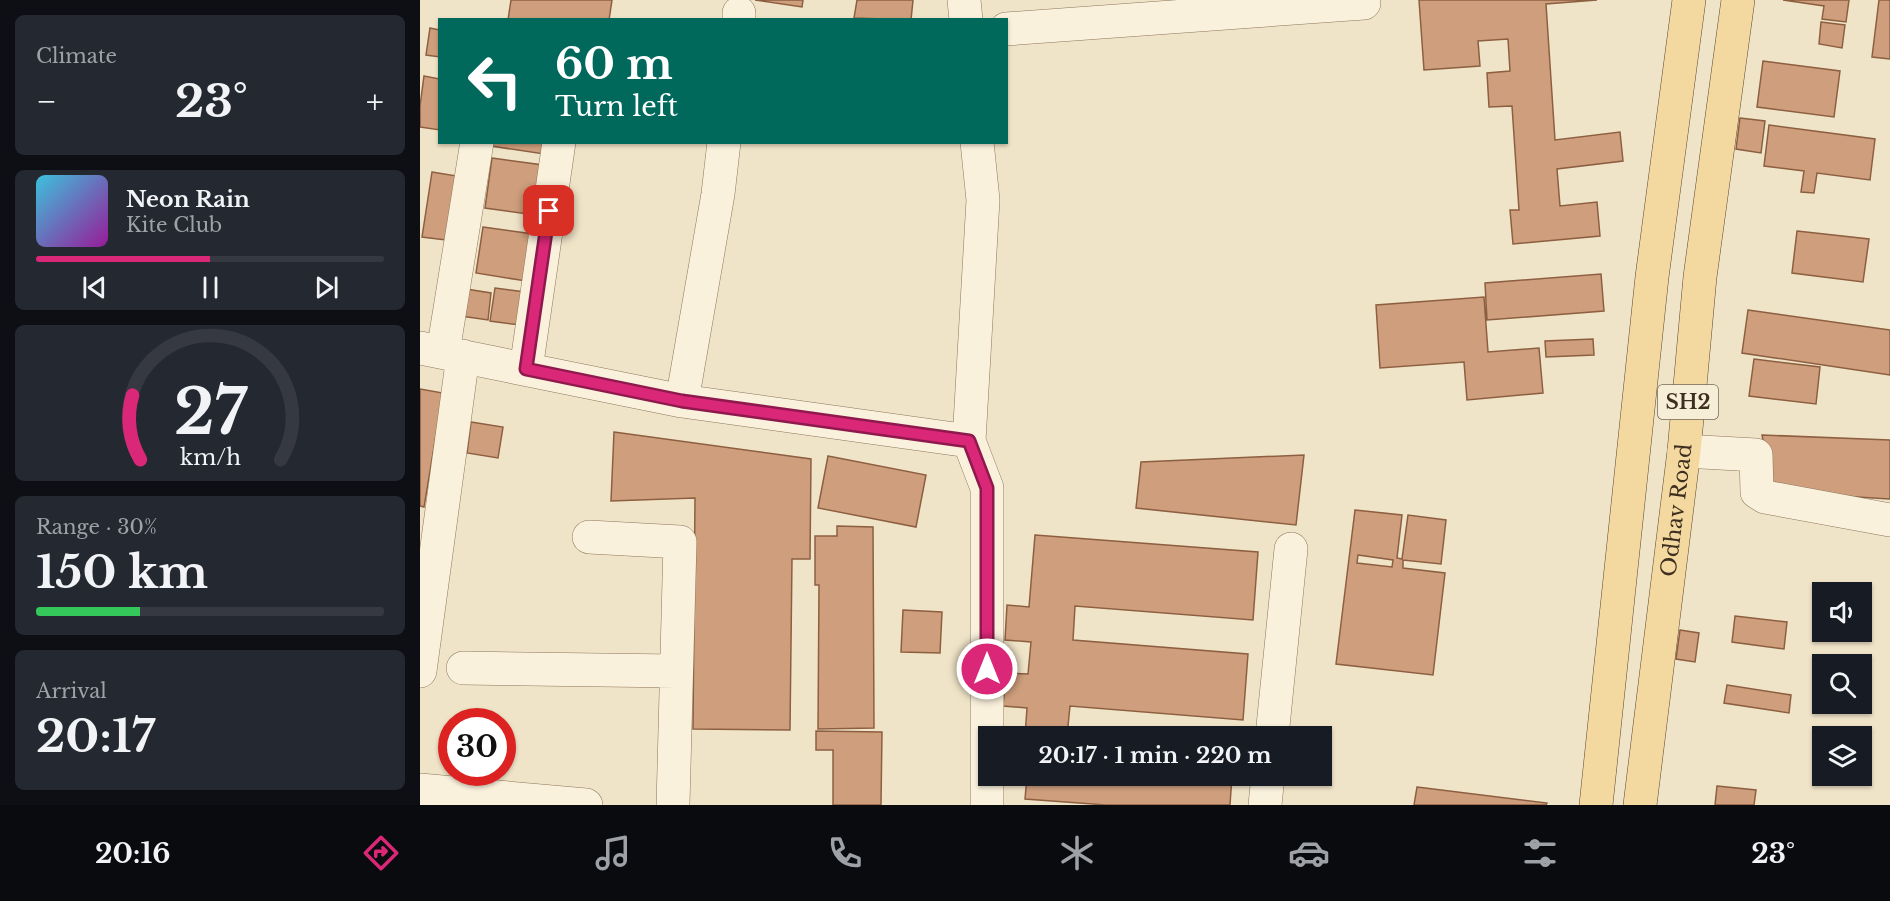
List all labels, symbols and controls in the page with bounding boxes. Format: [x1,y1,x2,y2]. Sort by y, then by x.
text: 60 m [555,38,673,90]
icon: left [456,42,534,120]
text: Climate [36,44,117,68]
text: 23° [175,73,248,129]
text: − [36,81,57,122]
text: + [366,81,384,122]
text: Turn left [555,90,678,123]
pin [523,185,574,236]
text: Neon Rain [126,186,250,213]
icon: arrive [532,194,565,227]
text: Kite Club [126,213,222,237]
icon: previous [78,271,111,304]
icon: pause [194,271,227,304]
icon: next [310,271,343,304]
text: 27 [174,373,247,451]
road number: SH2 [1658,385,1718,419]
street label: Odhav Road [1655,443,1698,578]
text: km/h [180,444,241,471]
text: Range · 30% [36,515,157,539]
text: 150 km [36,544,208,600]
map controls [1812,582,1872,786]
button: sound [1812,582,1872,642]
position arrow [955,637,1019,701]
button: search [1812,654,1872,714]
text: Arrival [36,679,107,703]
text: 20:17 [36,708,155,764]
speed limit sign: 30 [438,708,516,786]
button: layers [1812,726,1872,786]
text: 20:17 · 1 min · 220 m [1038,742,1272,769]
icon: directions [360,832,402,874]
icon: music [592,832,634,874]
icon: phone [824,832,866,874]
icon: climate [1056,832,1098,874]
icon: car [1288,832,1330,874]
icon: filters [1519,832,1561,874]
text: 20:16 [95,837,171,870]
text: 23° [1751,837,1795,870]

